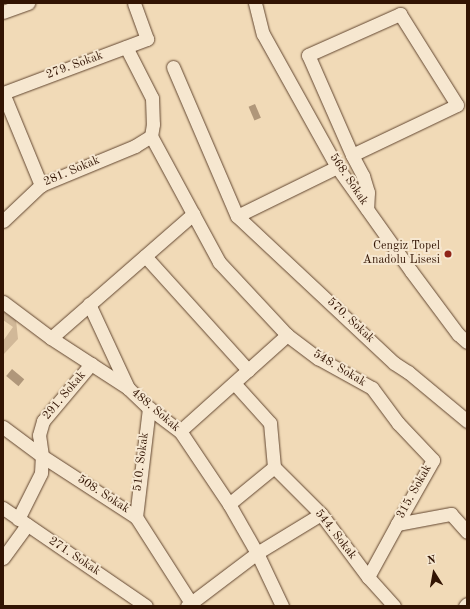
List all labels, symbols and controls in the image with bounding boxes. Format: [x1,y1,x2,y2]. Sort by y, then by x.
street label: 279. Sokak [45,49,105,83]
street label: 568. Sokak [325,151,371,209]
street label: 281. Sokak [42,154,102,190]
place label: Cengiz Topel Anadolu Lisesi [363,240,440,268]
marker: Cengiz Topel Anadolu Lisesi [443,249,453,259]
street label: 570. Sokak [323,295,377,347]
street label: 548. Sokak [310,348,368,390]
street label: 291. Sokak [40,369,90,423]
street label: 488. Sokak [128,386,182,436]
street label: 510. Sokak [131,432,153,492]
street label: 315. Sokak [394,463,436,521]
street label: 508. Sokak [74,473,132,517]
street label: 544. Sokak [311,507,359,563]
street label: 271. Sokak [45,534,103,580]
north arrow [414,553,454,593]
text: N [426,555,437,567]

